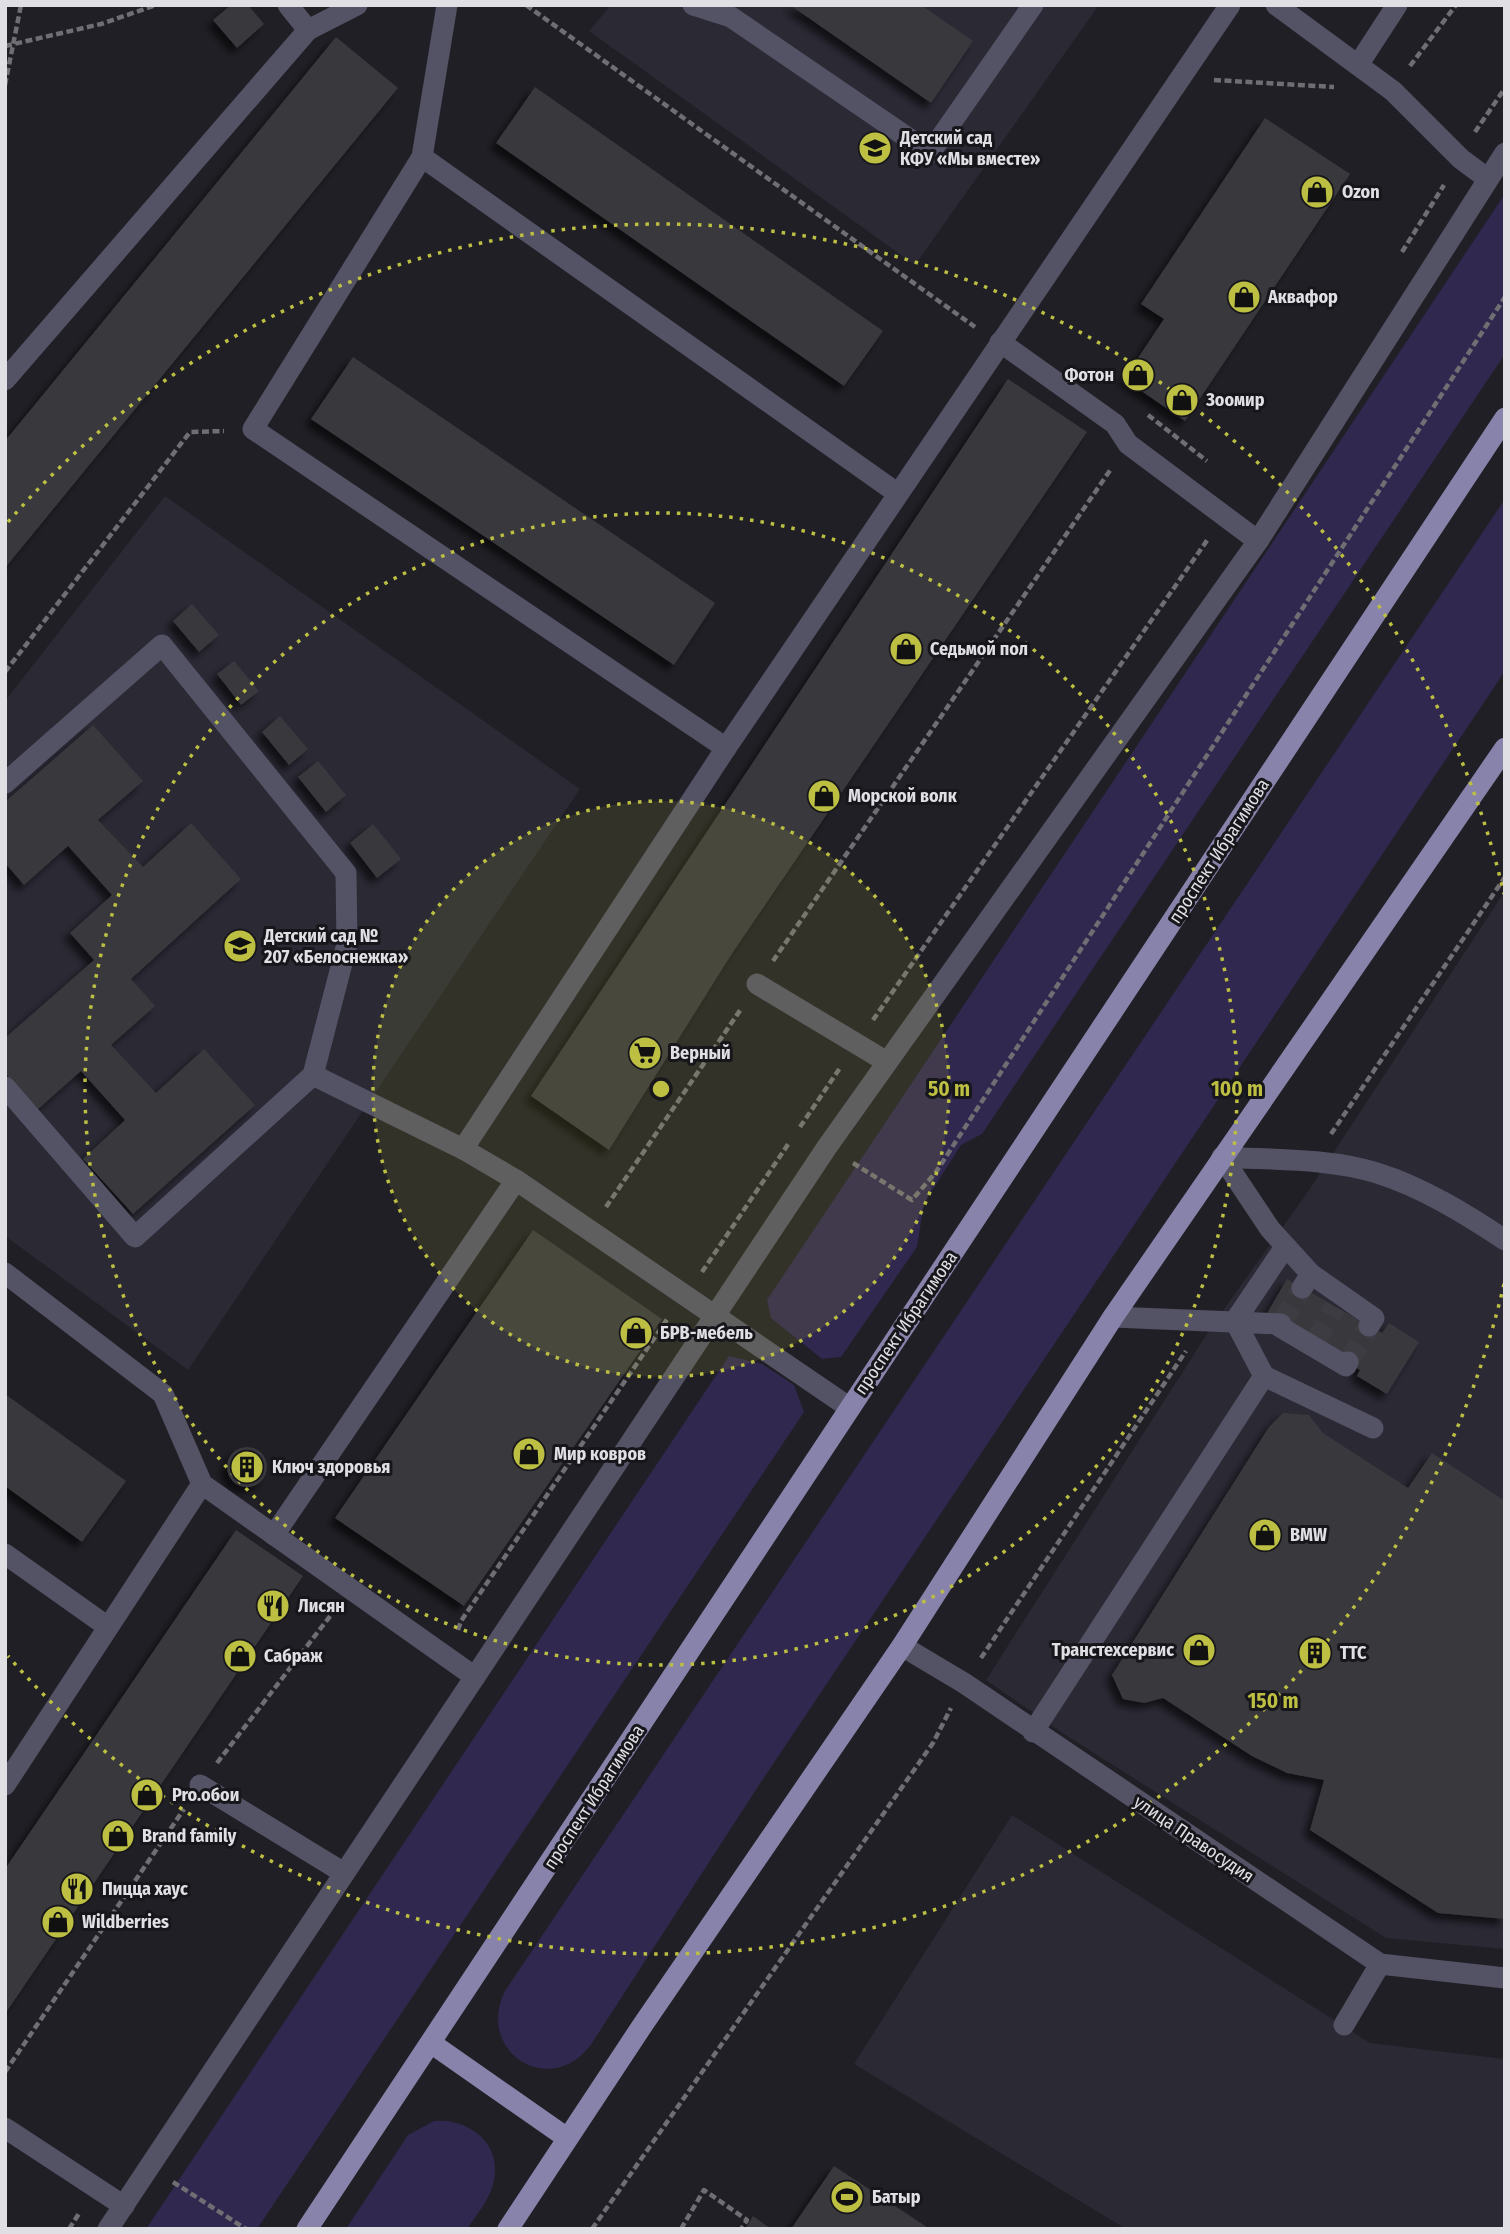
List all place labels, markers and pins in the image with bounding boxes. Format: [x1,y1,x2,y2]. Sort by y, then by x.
place label: Детский сад КФУ «Мы вместе» [899,127,1040,170]
school or university icon: Детский сад КФУ «Мы вместе» [856,129,894,167]
shop icon: Ozon [1298,173,1336,211]
place label: Ozon [1342,181,1380,203]
shop icon: Аквафор [1225,278,1263,316]
place label: Аквафор [1267,286,1338,308]
shop icon: Фотон [1119,356,1157,394]
place label: Фотон [1064,364,1114,386]
shop icon: Зоомир [1163,381,1201,419]
place label: Зоомир [1205,389,1265,411]
shop icon: Седьмой пол [887,630,925,668]
place label: Седьмой пол [930,638,1028,660]
shop icon: Морской волк [805,777,843,815]
place label: Морской волк [848,785,958,807]
place label: Детский сад № 207 «Белоснежка» [263,925,408,968]
school or university icon: Детский сад № 207 «Белоснежка» [221,927,259,965]
supermarket icon: Верный [626,1034,664,1072]
place label: Верный [670,1042,731,1064]
centre of rings [649,1077,673,1101]
shop icon: БРВ-мебель [617,1314,655,1352]
place label: БРВ-мебель [660,1322,753,1344]
shop icon: Мир ковров [510,1435,548,1473]
place label: Мир ковров [554,1443,646,1465]
building icon: Ключ здоровья [228,1448,266,1486]
place label: Ключ здоровья [272,1456,390,1478]
shop icon: BMW [1246,1516,1284,1554]
place label: BMW [1290,1524,1327,1546]
restaurant icon: Лисян [254,1587,292,1625]
place label: Лисян [298,1595,345,1617]
shop icon: Транстехсервис [1180,1631,1218,1669]
building icon: ТТС [1296,1634,1334,1672]
shop icon: Сабраж [221,1637,259,1675]
place label: Транстехсервис [1052,1639,1174,1661]
place label: ТТС [1340,1642,1367,1664]
place label: Сабраж [264,1645,323,1667]
shop icon: Pro.обои [128,1776,166,1814]
place label: Pro.обои [172,1784,239,1806]
shop icon: Brand family [99,1817,137,1855]
place label: Brand family [142,1825,237,1847]
restaurant icon: Пицца хаус [58,1870,96,1908]
place label: Пицца хаус [102,1878,188,1900]
shop icon: Wildberries [39,1903,77,1941]
place label: Wildberries [82,1911,169,1933]
sports icon: Батыр [828,2178,866,2216]
place label: Батыр [872,2186,921,2208]

